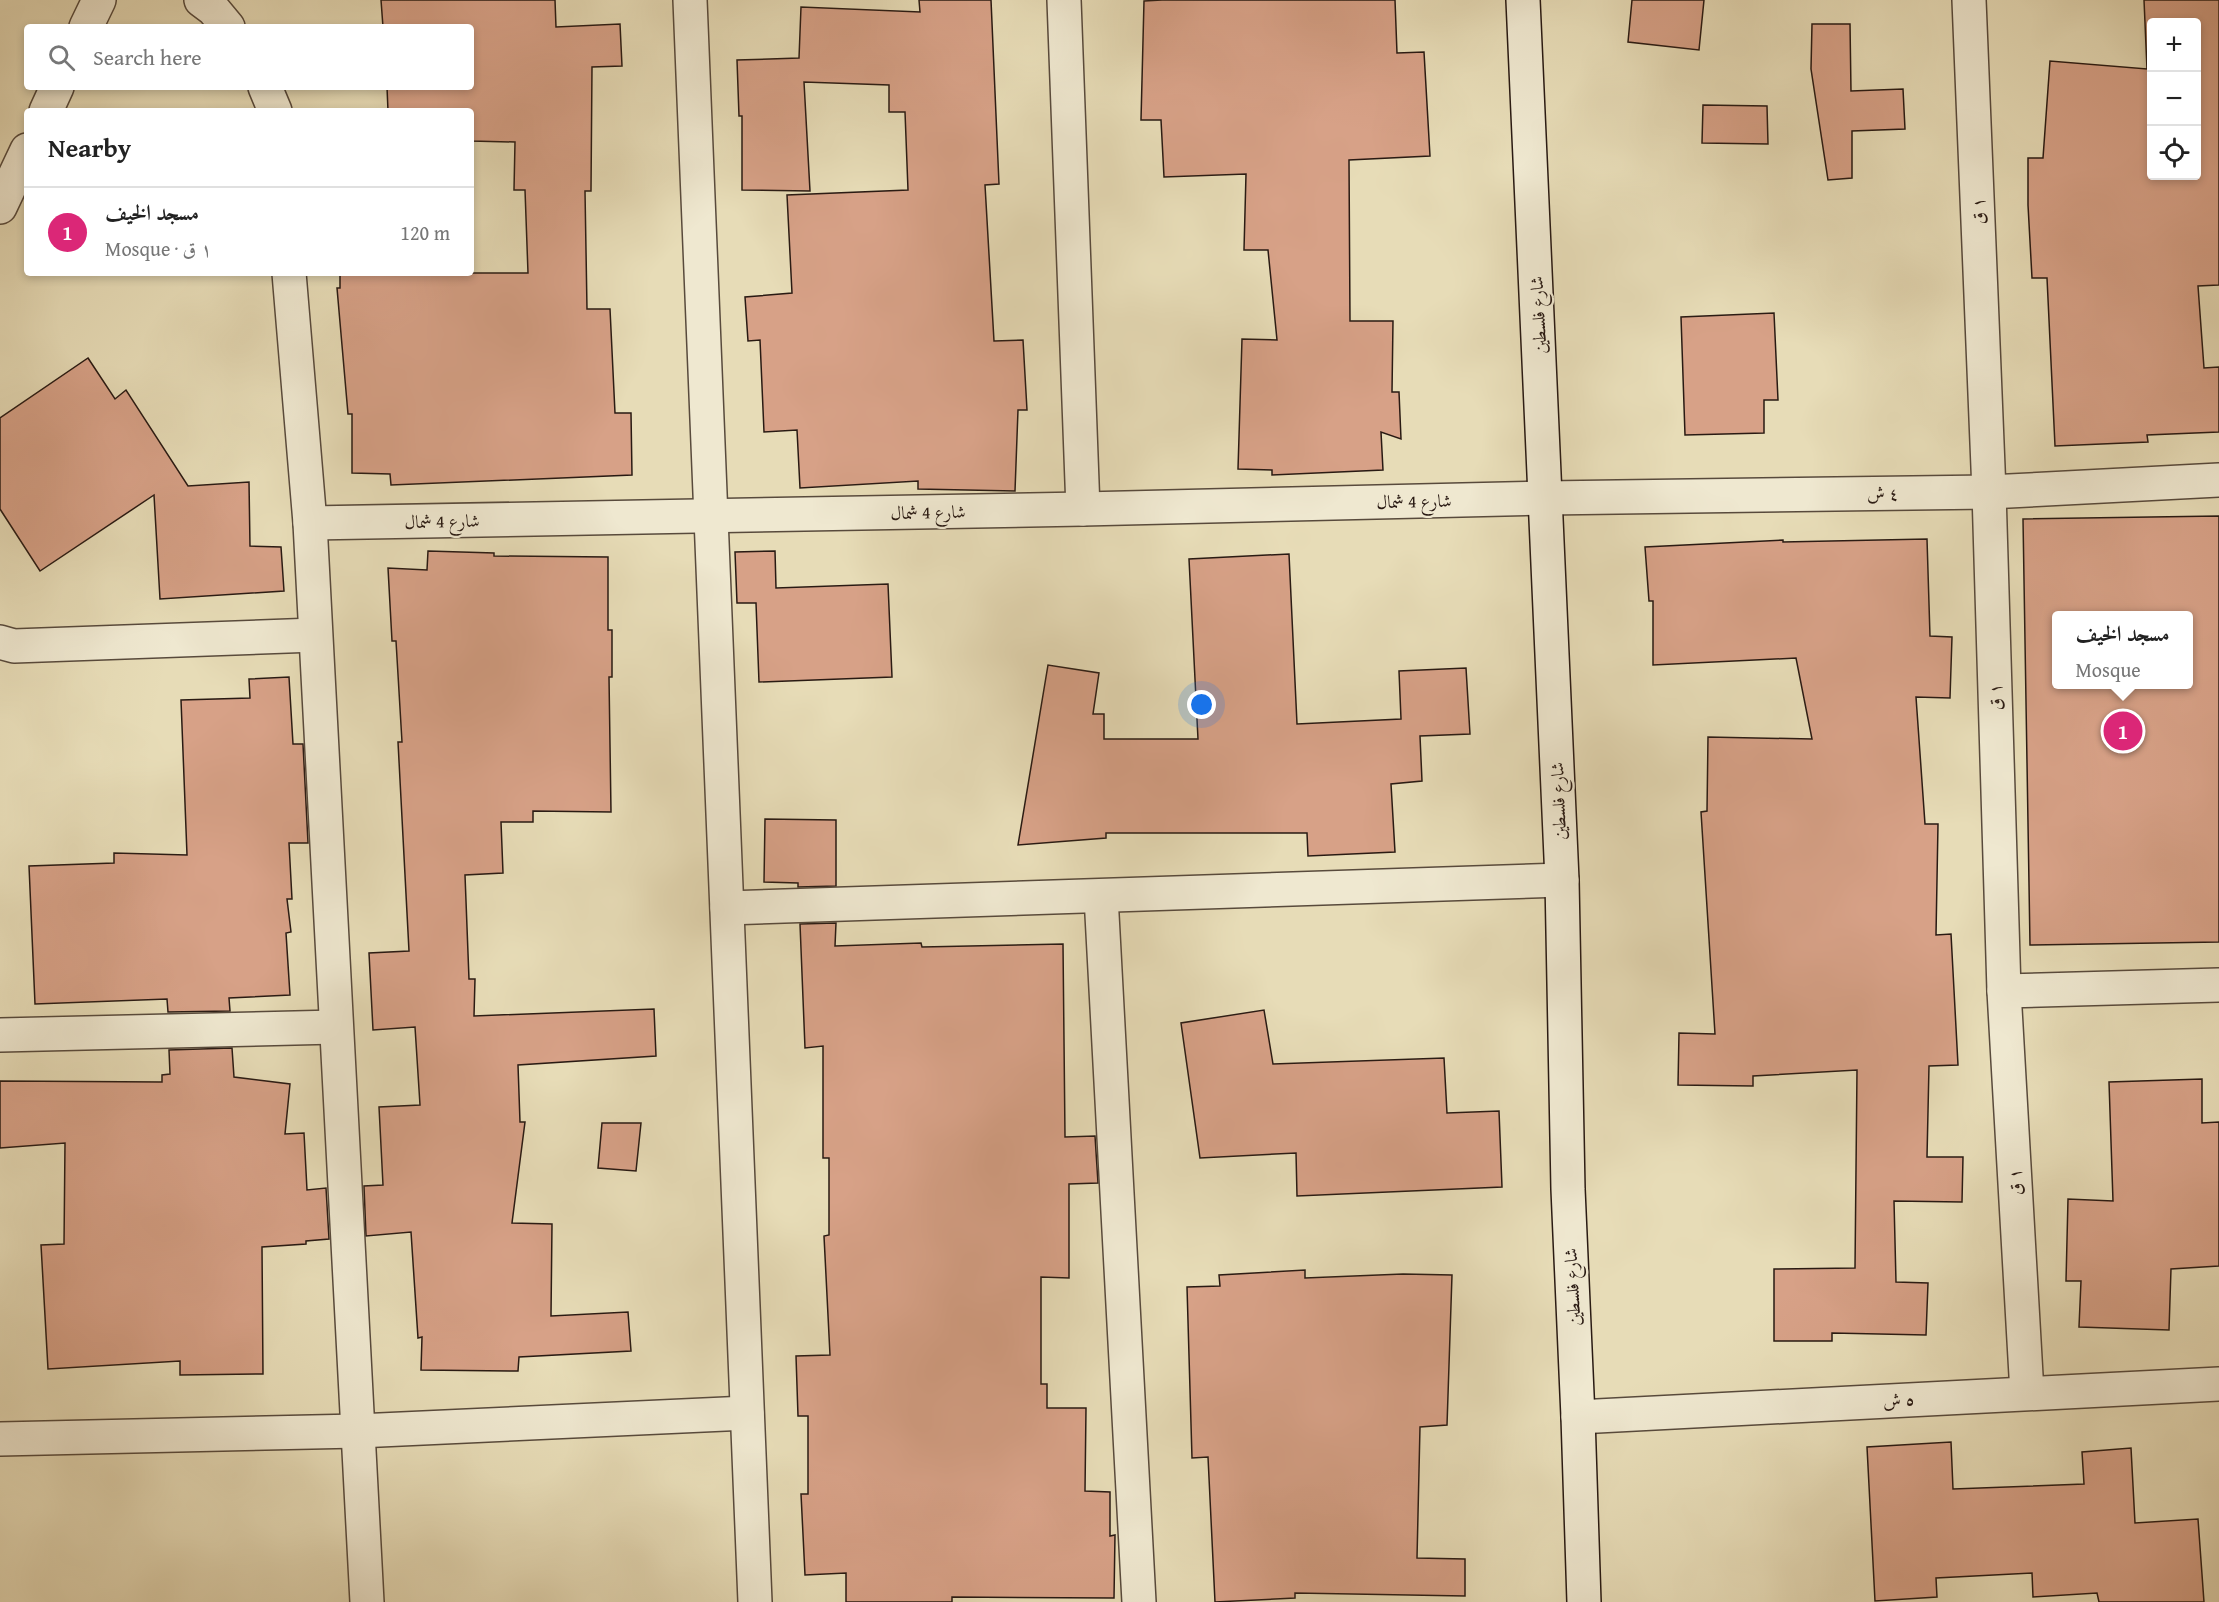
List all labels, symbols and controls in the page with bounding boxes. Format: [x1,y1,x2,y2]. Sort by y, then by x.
map controls [2147,18,2201,180]
button: + [2147,18,2201,72]
search box [24,24,474,90]
icon: search [45,41,78,74]
text: Search here [93,41,202,73]
button: − [2147,72,2201,126]
button: locate [2147,126,2201,180]
text: Nearby [48,128,131,167]
text: مسجد الخيف [105,196,199,228]
street label: ١ ق [1964,197,1992,225]
text: 1 [62,218,73,247]
text: 120 m [400,218,450,247]
text: Mosque · ١ ق [105,234,212,263]
street label: شارع فلسطين [1522,275,1556,355]
street label: ٤ ش [1867,479,1899,507]
street label: شارع 4 شمال [1376,487,1452,517]
street label: شارع 4 شمال [890,498,966,528]
street label: شارع 4 شمال [404,507,480,537]
popup [2052,611,2193,689]
text: مسجد الخيف [2075,617,2170,649]
text: Mosque [2075,655,2141,684]
street label: ١ ق [1981,683,2009,711]
your location [1187,690,1216,719]
pin: 1 [2104,708,2142,754]
street label: شارع فلسطين [1543,762,1575,840]
street label: ١ ق [2001,1168,2029,1196]
street label: شارع فلسطين [1556,1247,1590,1327]
street label: ٥ ش [1882,1386,1916,1414]

